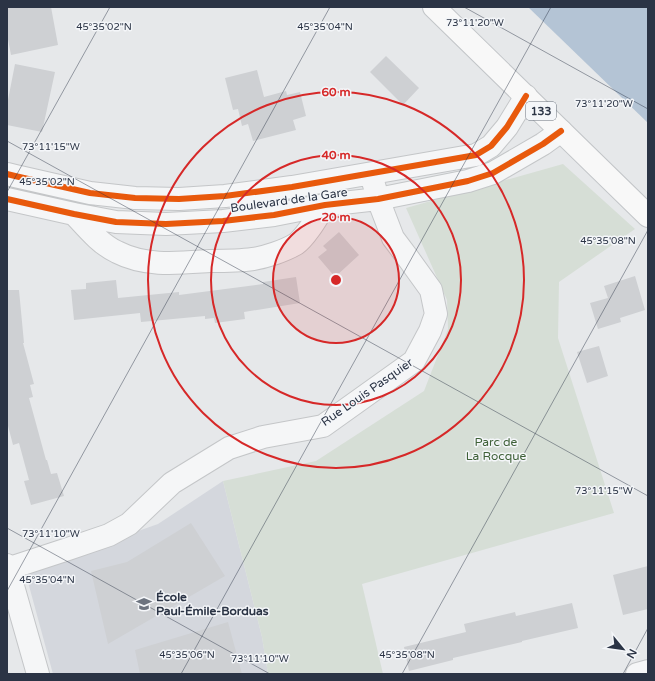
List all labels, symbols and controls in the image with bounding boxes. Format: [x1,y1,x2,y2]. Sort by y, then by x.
text: 73°11'20"W [446,17,504,29]
text: 45°35'02"N [76,21,132,33]
text: 45°35'04"N [297,21,353,33]
text: 60 m [321,85,351,99]
text: 73°11'20"W [575,98,633,110]
road number: 133 [526,102,556,120]
text: 73°11'15"W [22,141,80,153]
text: 40 m [321,148,351,162]
text: 45°35'02"N [19,176,75,188]
street label: Boulevard de la Gare [230,185,349,215]
text: 20 m [321,210,351,224]
text: 45°35'08"N [580,235,636,247]
centre of rings [329,273,343,287]
street label: Rue Louis Pasquier [318,355,416,429]
park label: Parc de La Rocque [466,435,527,463]
text: 73°11'15"W [575,485,633,497]
text: 73°11'10"W [22,528,80,540]
text: 45°35'04"N [19,574,75,586]
place label: École Paul-Émile-Borduas [156,590,269,618]
school or university icon: École Paul-Émile-Borduas [135,595,153,613]
north arrow [603,629,643,669]
text: N [623,647,639,661]
text: 45°35'06"N [159,649,215,661]
text: 45°35'08"N [379,649,435,661]
text: 73°11'10"W [231,653,289,665]

